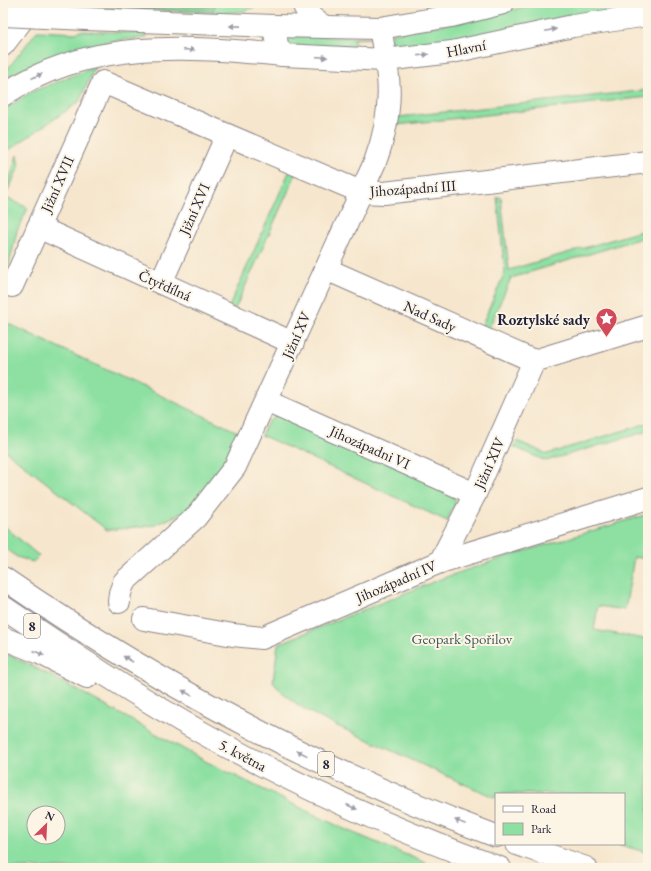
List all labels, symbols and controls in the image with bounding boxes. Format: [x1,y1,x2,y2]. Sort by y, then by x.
one-way arrow [229,22,241,29]
one-way arrow [545,27,557,33]
street label: Hlavní [445,35,488,61]
one-way arrow [183,46,195,53]
one-way arrow [417,52,429,58]
one-way arrow [316,54,329,60]
one-way arrow [31,73,42,79]
street label: Jižní XVII [35,153,78,217]
street label: Jihozápadní III [367,176,457,201]
street label: Jižní XVI [173,180,214,240]
street label: Čtyřdílná [136,265,194,305]
street label: Nad Sady [401,296,460,336]
place icon: Roztylské sady [593,306,619,339]
street label: Jižní XV [276,308,315,363]
place label: Roztylské sady [497,310,591,329]
street label: Jihozápadni VI [325,420,413,473]
street label: Jižní XIV [468,433,509,494]
street label: Jihozápadní IV [351,555,440,607]
road number: 8 [24,614,40,638]
park label: Geopark Spořilov [412,629,513,648]
one-way arrow [33,650,45,656]
one-way arrow [122,655,134,662]
one-way arrow [181,689,193,696]
street label: 5. května [216,735,270,775]
one-way arrow [297,750,308,756]
road number: 8 [318,752,334,776]
legend [495,793,625,845]
text: Road [531,801,557,817]
north arrow [26,805,66,845]
one-way arrow [347,805,359,811]
text: N [43,808,57,824]
one-way arrow [453,819,465,825]
text: Park [531,821,552,837]

